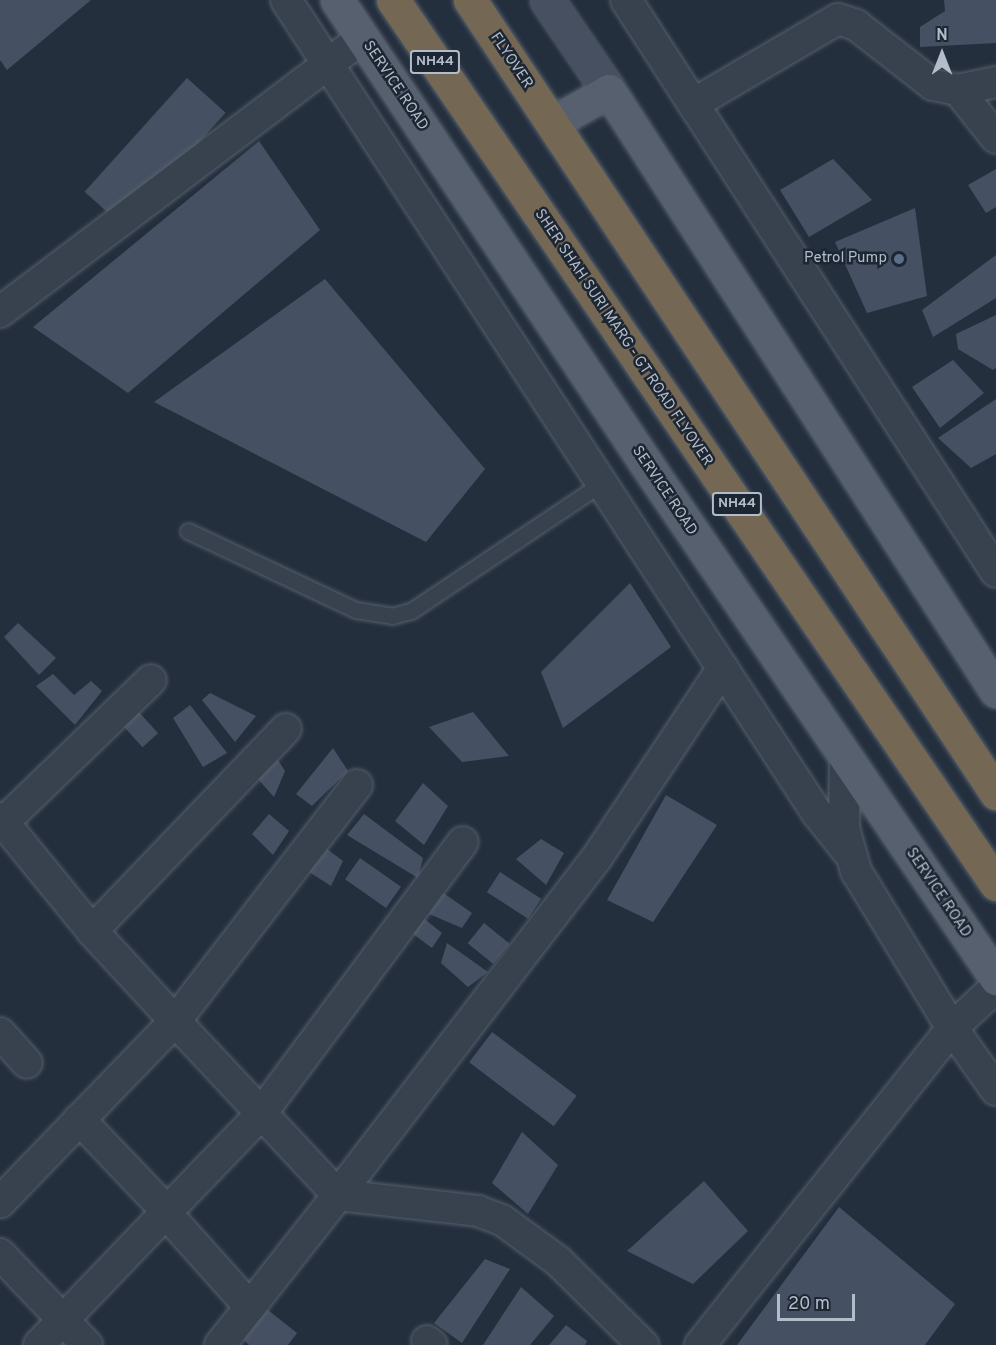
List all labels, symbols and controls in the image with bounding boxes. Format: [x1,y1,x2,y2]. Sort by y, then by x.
north arrow [912,24,972,84]
text: N [936,26,948,46]
street label: FLYOVER [486,30,536,92]
street label: SERVICE ROAD [358,38,432,134]
road number: NH44 [410,51,460,73]
street label: SHER SHAH SURI MARG - GT ROAD FLYOVER [530,206,716,470]
place label: Petrol Pump [804,250,887,268]
marker: Petrol Pump [892,252,906,266]
street label: SERVICE ROAD [627,443,701,539]
road number: NH44 [712,493,762,515]
street label: SERVICE ROAD [901,845,975,941]
scale bar [780,1282,858,1320]
text: 20 m [788,1293,830,1316]

